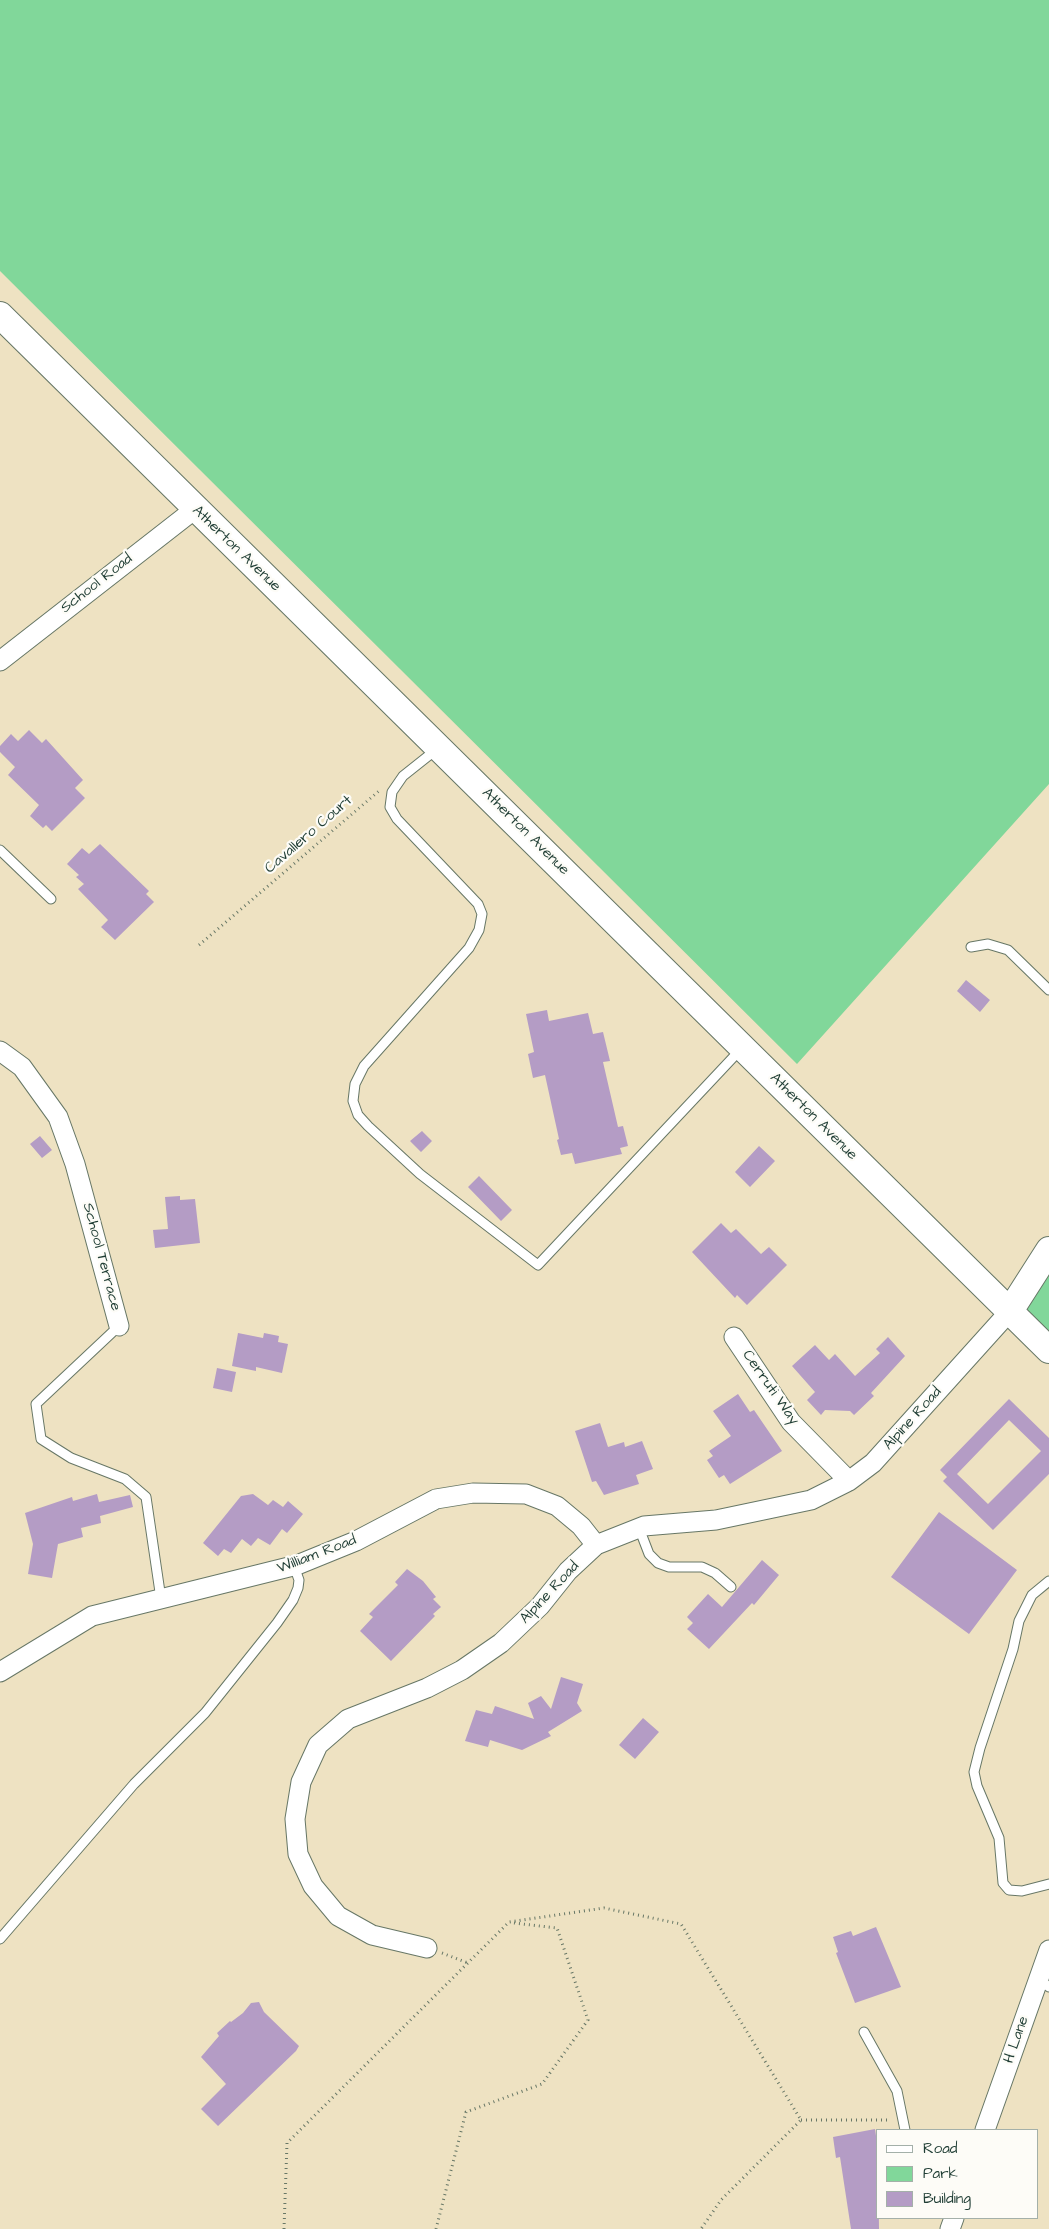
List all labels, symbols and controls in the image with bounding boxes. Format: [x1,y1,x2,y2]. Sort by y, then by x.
street label: Atherton Avenue [188,502,284,596]
street label: School Road [57,550,137,618]
street label: Atherton Avenue [478,785,572,879]
street label: Cavallero Court [261,792,357,878]
street label: Atherton Avenue [766,1070,860,1164]
street label: School Terrace [78,1201,124,1313]
street label: Cerruti Way [738,1347,802,1429]
street label: Alpine Road [880,1384,946,1454]
street label: William Road [275,1532,359,1578]
street label: Alpine Road [517,1558,583,1628]
street label: H Lane [1001,2014,1033,2066]
legend [876,2129,1039,2219]
text: Road [923,2138,957,2159]
text: Park [923,2163,958,2184]
text: Building [923,2188,971,2209]

